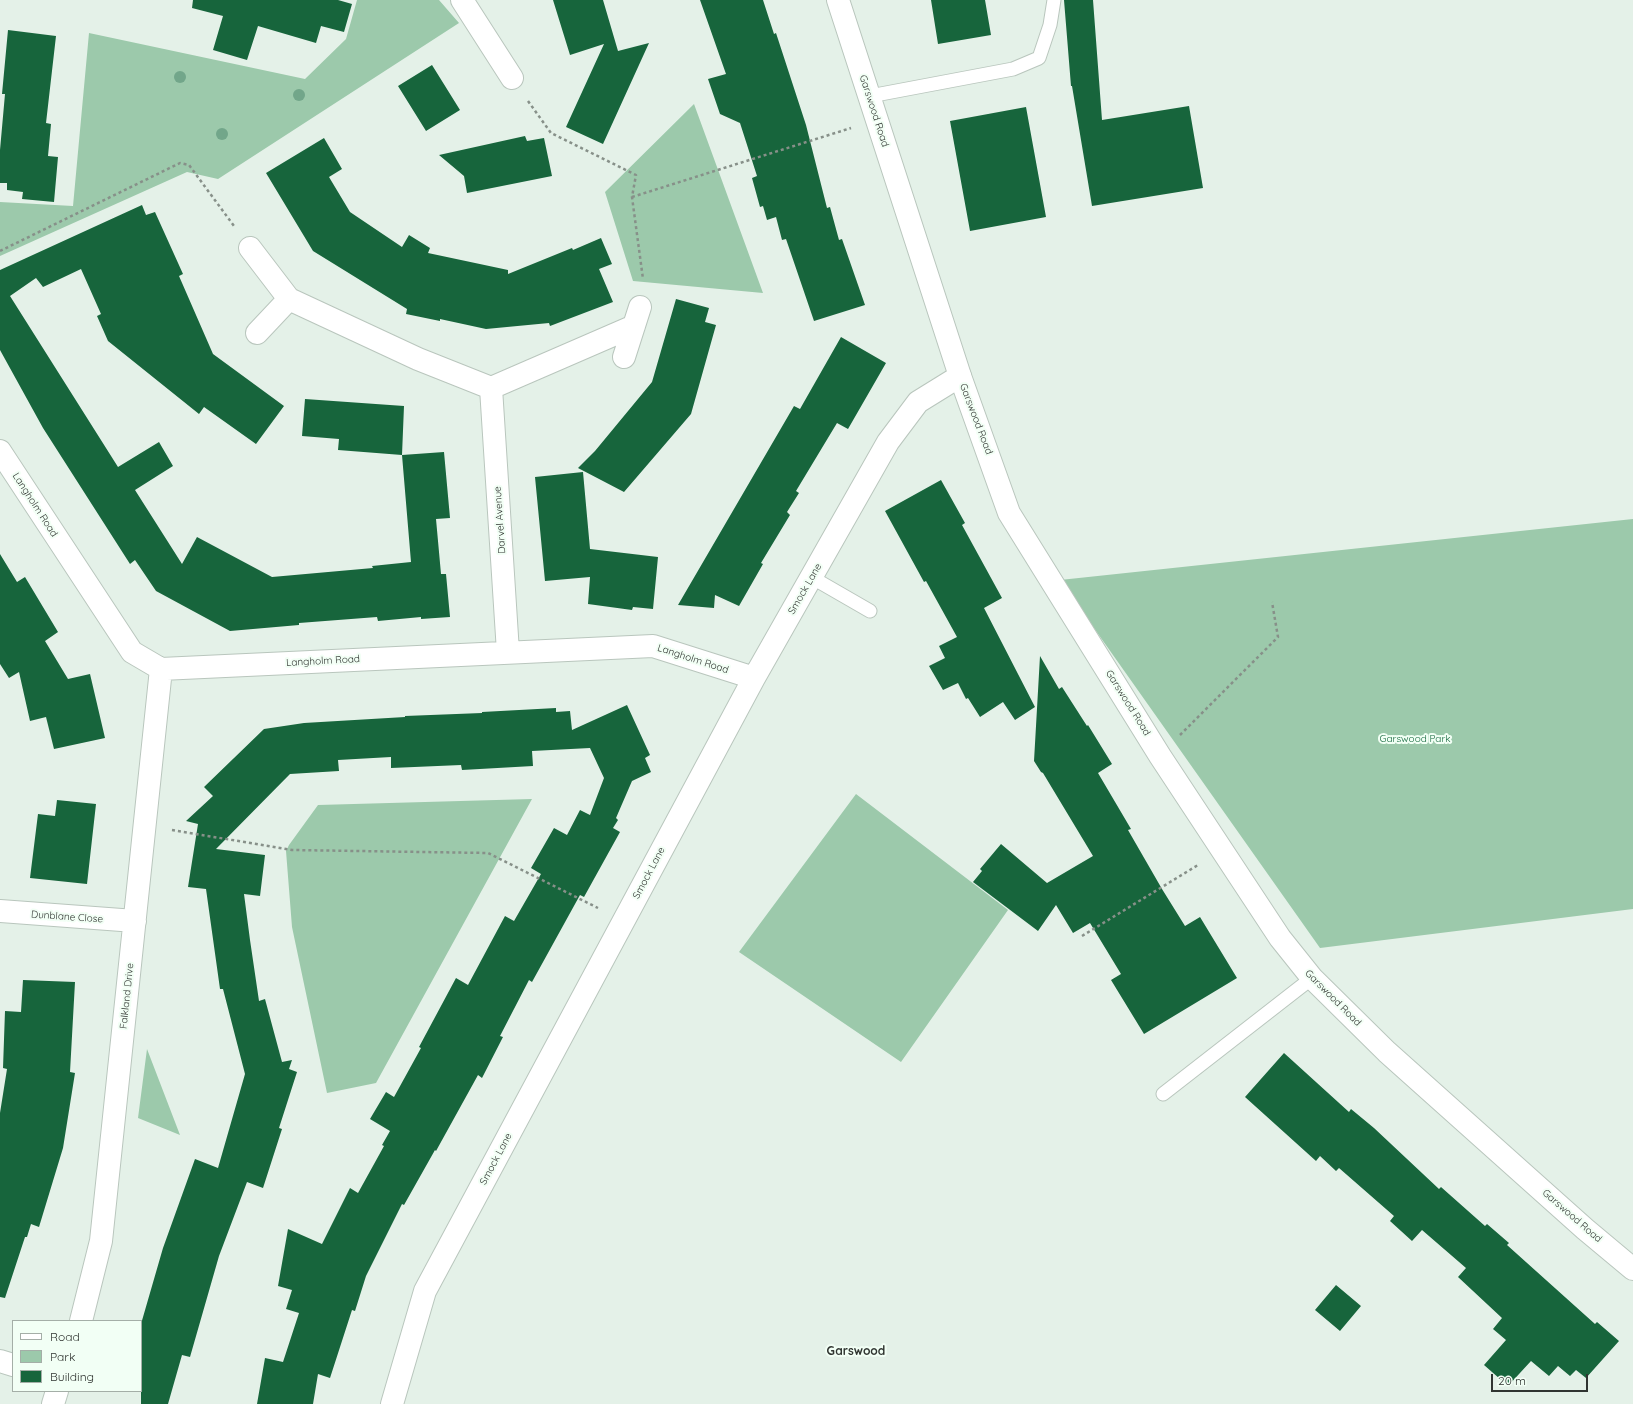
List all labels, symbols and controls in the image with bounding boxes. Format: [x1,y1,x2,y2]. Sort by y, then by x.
street label: Garswood Road [857,74,891,148]
street label: Garswood Road [957,382,995,456]
street label: Langholm Road [10,471,60,539]
street label: Darvel Avenue [492,486,508,554]
street label: Smock Lane [786,561,824,617]
street label: Langholm Road [656,642,730,676]
street label: Langholm Road [286,653,360,669]
street label: Garswood Road [1103,668,1153,738]
park label: Garswood Park [1379,733,1451,745]
street label: Smock Lane [630,845,668,901]
street label: Dunblane Close [30,908,104,926]
street label: Falkland Drive [118,962,136,1030]
street label: Garswood Road [1302,967,1364,1029]
street label: Smock Lane [477,1131,515,1187]
street label: Garswood Road [1540,1187,1604,1245]
legend [12,1320,142,1392]
text: Road [50,1329,80,1344]
district label: Garswood [827,1344,885,1358]
text: Park [50,1349,75,1364]
scale bar [1493,1366,1590,1392]
text: Building [50,1369,94,1384]
text: 20 m [1498,1373,1526,1388]

